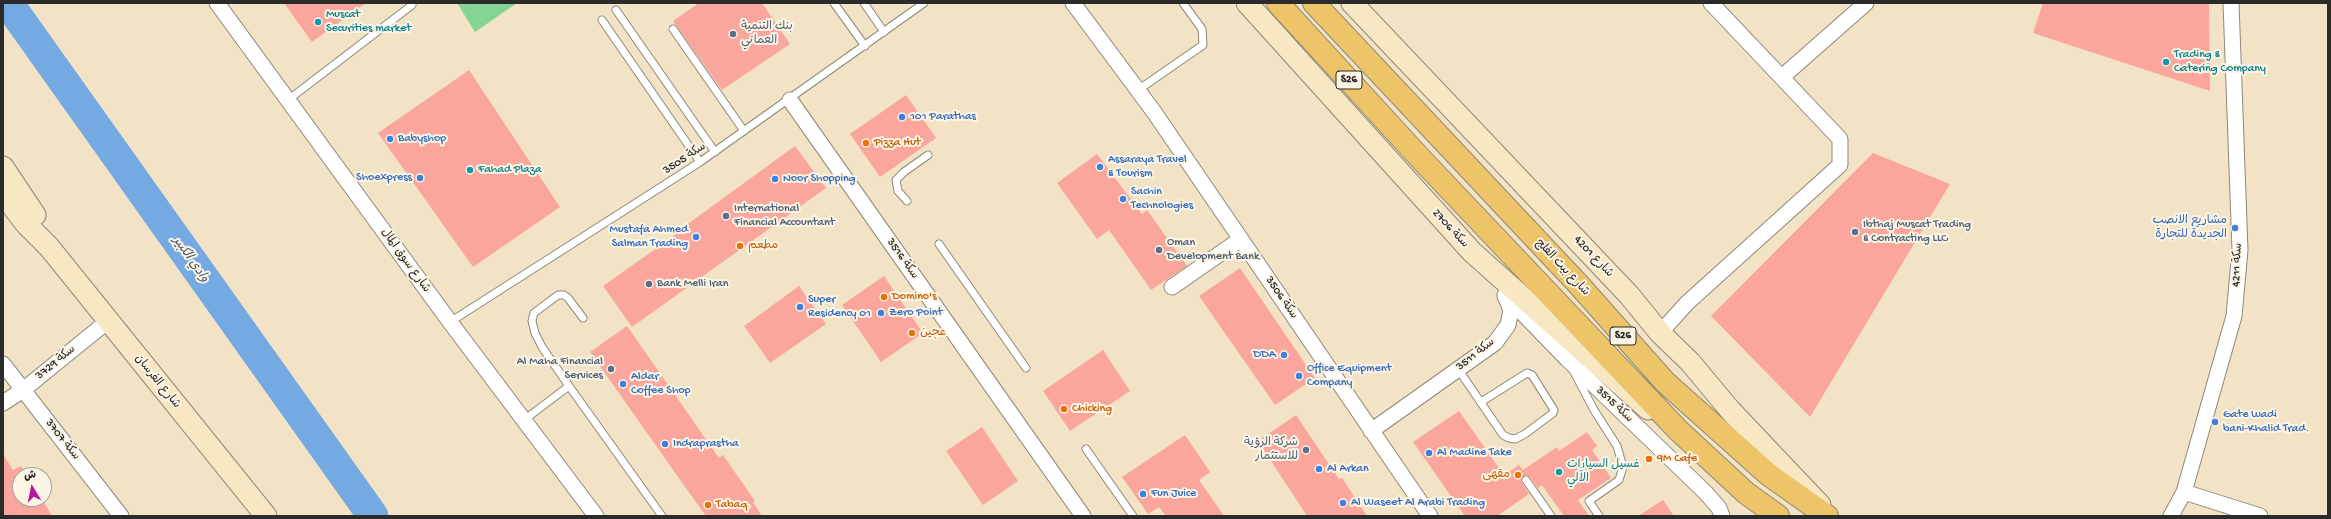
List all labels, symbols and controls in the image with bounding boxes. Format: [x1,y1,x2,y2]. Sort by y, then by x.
place label: Muscat Securities market [326,8,411,36]
marker: Muscat Securities market [313,17,323,27]
place label: بنك التنمية العماني [741,20,793,48]
marker: بنك التنمية العماني [728,29,738,39]
place label: Trading & Catering Company [2174,48,2266,76]
marker: Trading & Catering Company [2161,57,2171,67]
road number: S26 [1336,71,1362,89]
place label: 101 Parathas [910,110,976,124]
marker: 101 Parathas [897,112,907,122]
place label: Babyshop [398,132,446,146]
marker: Babyshop [385,134,395,144]
place label: Pizza Hut [874,136,921,150]
marker: Pizza Hut [861,138,871,148]
street label: سكة 3505 [661,140,709,178]
place label: Assaraya Travel & Tourism [1108,153,1187,181]
marker: Assaraya Travel & Tourism [1095,162,1105,172]
place label: Fahad Plaza [478,163,542,177]
marker: Fahad Plaza [465,165,475,175]
place label: Shoexpress [356,171,412,185]
place label: Noor Shopping [783,172,856,186]
marker: Shoexpress [415,173,425,183]
marker: Noor Shopping [770,174,780,184]
place label: Sachin Technologies [1131,185,1193,213]
marker: Sachin Technologies [1118,194,1128,204]
place label: International Financial Accountant [734,202,835,230]
street label: سكة 2706 [1429,206,1471,252]
marker: International Financial Accountant [721,211,731,221]
place label: مشاريع الانصب الجديدة للتجارة [2152,214,2227,242]
place label: Ibthaj Muscat Trading & Contracting LLC [1863,218,1971,246]
place label: Mustafa Ahmed Salman Trading [610,223,688,251]
marker: مشاريع الانصب الجديدة للتجارة [2230,223,2240,233]
street label: شارع سوق المال [377,226,433,296]
marker: Ibthaj Muscat Trading & Contracting LLC [1850,227,1860,237]
marker: Mustafa Ahmed Salman Trading [691,232,701,242]
street label: شارع 4201 [1570,233,1616,281]
water label: وادي الكبير [169,234,211,286]
street label: سكة 3516 [883,236,921,282]
place label: Oman Development Bank [1167,236,1259,264]
street label: شارع بيت الفلج [1532,236,1592,300]
place label: مطعم [748,239,778,253]
marker: مطعم [735,241,745,251]
street label: سكة 4211 [2230,243,2246,287]
marker: Oman Development Bank [1154,245,1164,255]
street label: سكة 3506 [1262,274,1300,322]
place label: Bank Melli Iran [657,277,728,291]
marker: Bank Melli Iran [644,279,654,289]
place label: Domino's [892,290,937,304]
marker: Domino's [879,292,889,302]
place label: Super Residency 01 [808,293,871,321]
marker: Super Residency 01 [795,302,805,312]
place label: Zero Point [889,306,942,320]
marker: Zero Point [876,308,886,318]
place label: عجين [920,326,946,340]
road number: S26 [1610,327,1636,345]
marker: عجين [907,328,917,338]
street label: سكة 3511 [1454,335,1498,375]
street label: سكة 3729 [33,343,79,383]
place label: DDA [1253,348,1276,362]
marker: DDA [1279,350,1289,360]
street label: شارع الفرسان [131,352,183,412]
place label: Al Maha Financial Services [517,355,603,383]
place label: Office Equipment Company [1307,362,1391,390]
marker: Al Maha Financial Services [606,364,616,374]
place label: Aldar Coffee Shop [631,370,690,398]
marker: Office Equipment Company [1294,371,1304,381]
marker: Aldar Coffee Shop [618,379,628,389]
street label: سكة 3515 [1592,384,1636,426]
place label: Chicking [1072,402,1112,416]
marker: Chicking [1059,404,1069,414]
place label: Gate wadi bani-Khalid Trad. [2223,408,2309,436]
street label: سكة 3707 [41,417,83,463]
marker: Gate wadi bani-Khalid Trad. [2210,417,2220,427]
place label: شركة الرؤية للاستثمار [1244,436,1298,464]
place label: Indraprastha [673,437,739,451]
marker: Indraprastha [660,439,670,449]
marker: شركة الرؤية للاستثمار [1301,445,1311,455]
place label: Al Madine Take [1437,446,1512,460]
marker: Al Madine Take [1424,448,1434,458]
place label: 9M Cafe [1657,452,1697,466]
marker: 9M Cafe [1644,454,1654,464]
place label: غسيل السيارات الآلي [1567,458,1640,486]
place label: Al Arkan [1327,462,1369,476]
marker: Al Arkan [1314,464,1324,474]
north arrow [12,467,52,507]
marker: غسيل السيارات الآلي [1554,467,1564,477]
place label: مقهى [1483,468,1510,482]
text: ش [23,469,37,483]
marker: مقهى [1513,470,1523,480]
place label: Fun Juice [1151,487,1196,501]
marker: Fun Juice [1138,489,1148,499]
place label: Al Waseet Al Arabi Trading [1351,496,1485,510]
place label: Tabaq [716,498,747,512]
marker: Al Waseet Al Arabi Trading [1338,498,1348,508]
marker: Tabaq [703,500,713,510]

